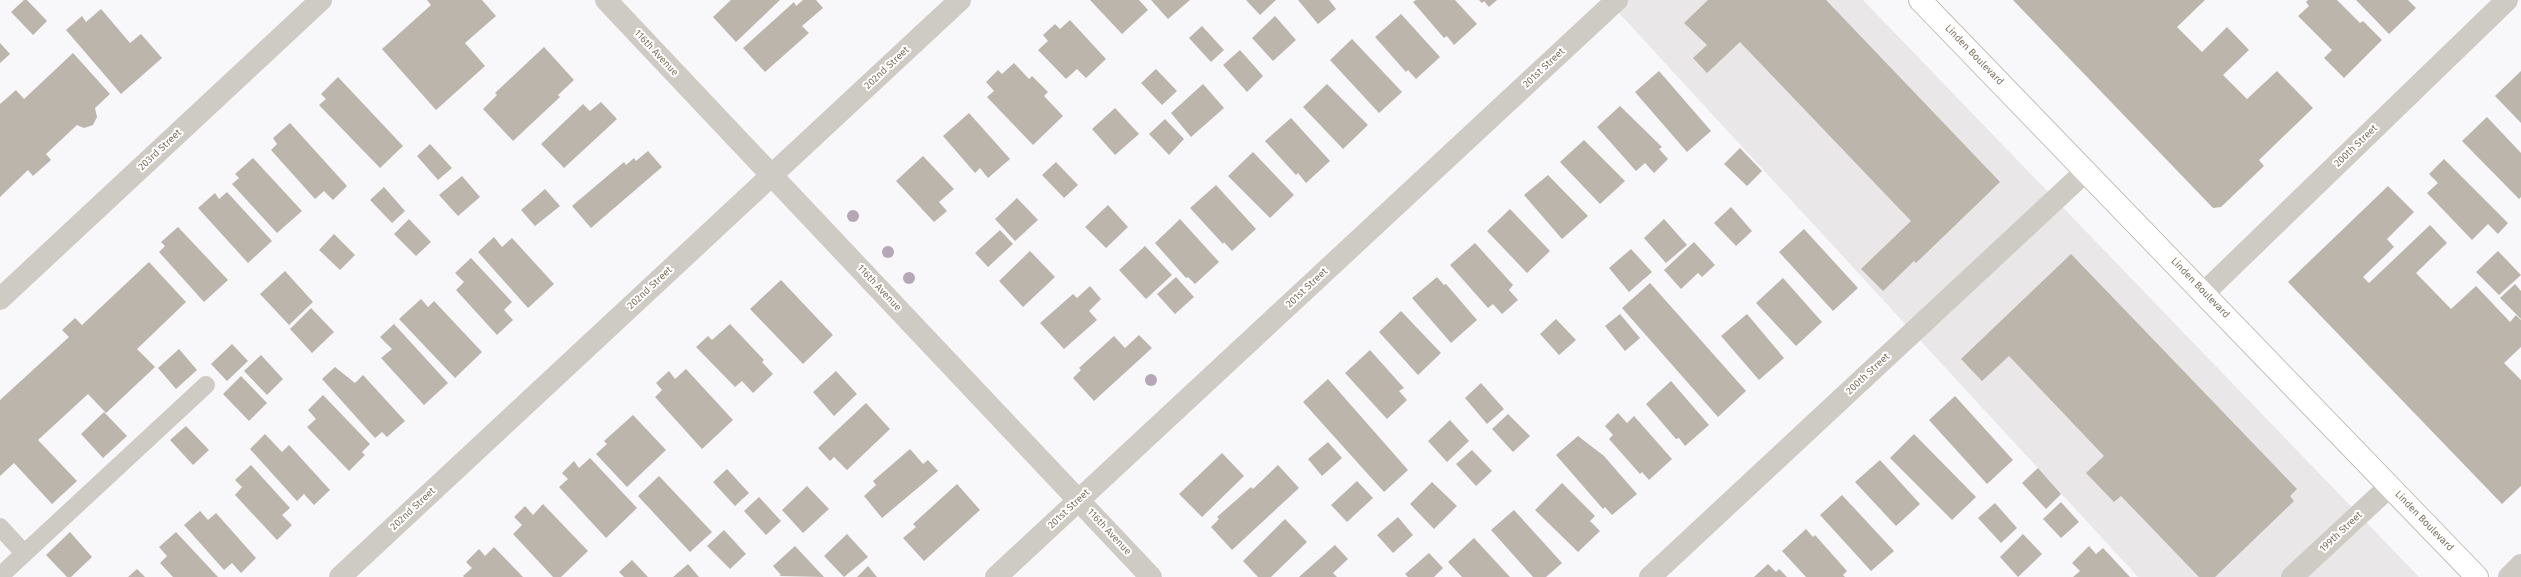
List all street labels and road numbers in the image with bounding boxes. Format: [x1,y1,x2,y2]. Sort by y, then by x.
street label: Linden Boulevard [1942,22,2006,88]
street label: 116th Avenue [631,27,681,79]
street label: 202nd Street [862,44,912,92]
street label: 201st Street [1521,46,1567,90]
street label: 200th Street [2332,122,2380,170]
street label: 203rd Street [136,127,184,173]
street label: Linden Boulevard [2168,255,2232,321]
street label: 116th Avenue [854,262,904,314]
street label: 202nd Street [625,264,675,312]
street label: 201st Street [1284,266,1330,310]
street label: 200th Street [1844,351,1892,397]
street label: 202nd Street [388,485,438,533]
street label: 201st Street [1046,487,1092,531]
street label: Linden Boulevard [2392,488,2456,554]
street label: 116th Avenue [1084,506,1134,558]
street label: 199th Street [2317,509,2365,555]

